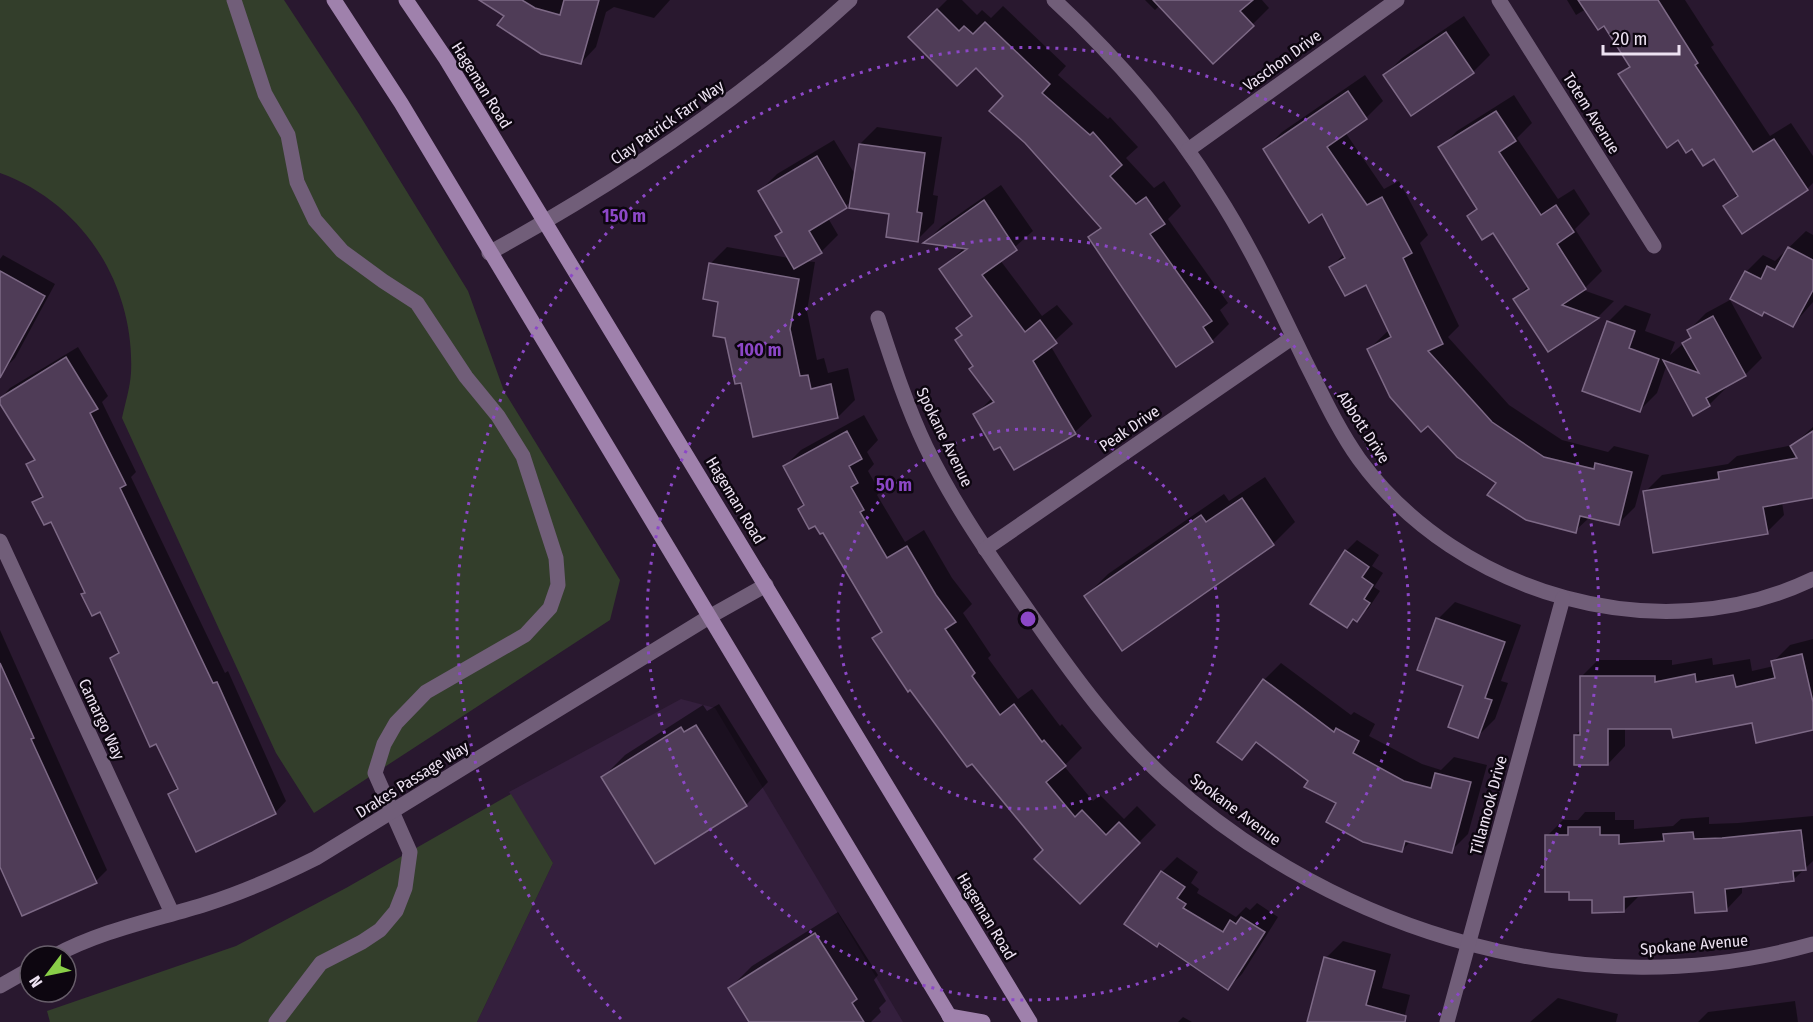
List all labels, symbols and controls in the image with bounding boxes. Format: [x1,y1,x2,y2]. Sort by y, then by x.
scale bar [1603,18,1680,56]
street label: Vaschon Drive [1240,26,1325,95]
text: 20 m [1612,28,1647,50]
street label: Hageman Road [448,39,516,132]
street label: Totem Avenue [1559,69,1624,157]
street label: Clay Patrick Farr Way [607,76,728,169]
text: 150 m [602,205,646,227]
text: 100 m [737,339,781,361]
street label: Spokane Avenue [912,384,977,490]
street label: Abbott Drive [1333,388,1394,467]
street label: Peak Drive [1096,401,1163,455]
street label: Hageman Road [702,453,769,547]
text: 50 m [876,474,912,496]
centre of rings [1018,609,1038,629]
street label: Camargo Way [75,676,129,763]
street label: Drakes Passage Way [352,737,473,822]
street label: Tillamook Drive [1466,753,1511,857]
street label: Spokane Avenue [1187,769,1285,850]
street label: Hageman Road [953,869,1020,963]
street label: Spokane Avenue [1639,930,1749,959]
north arrow [18,944,78,1004]
text: N [25,973,46,991]

